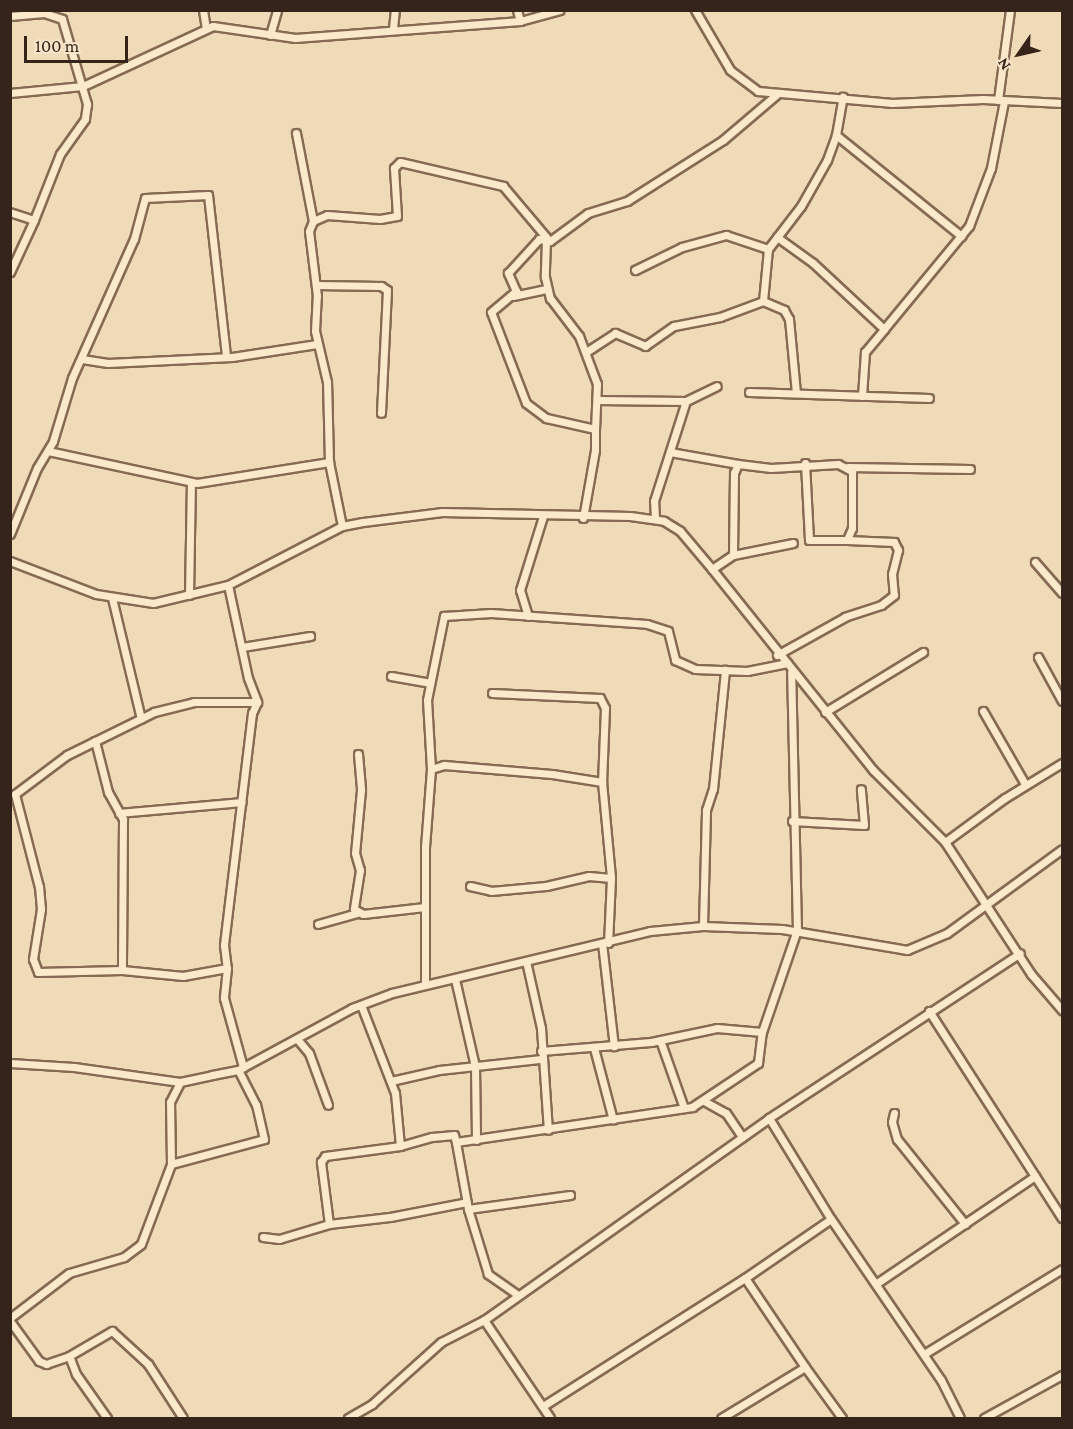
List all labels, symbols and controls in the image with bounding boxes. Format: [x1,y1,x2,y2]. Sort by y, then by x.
scale bar [27,24,130,62]
north arrow [989,24,1049,84]
text: 100 m [35,36,79,56]
text: N [994,55,1014,74]

